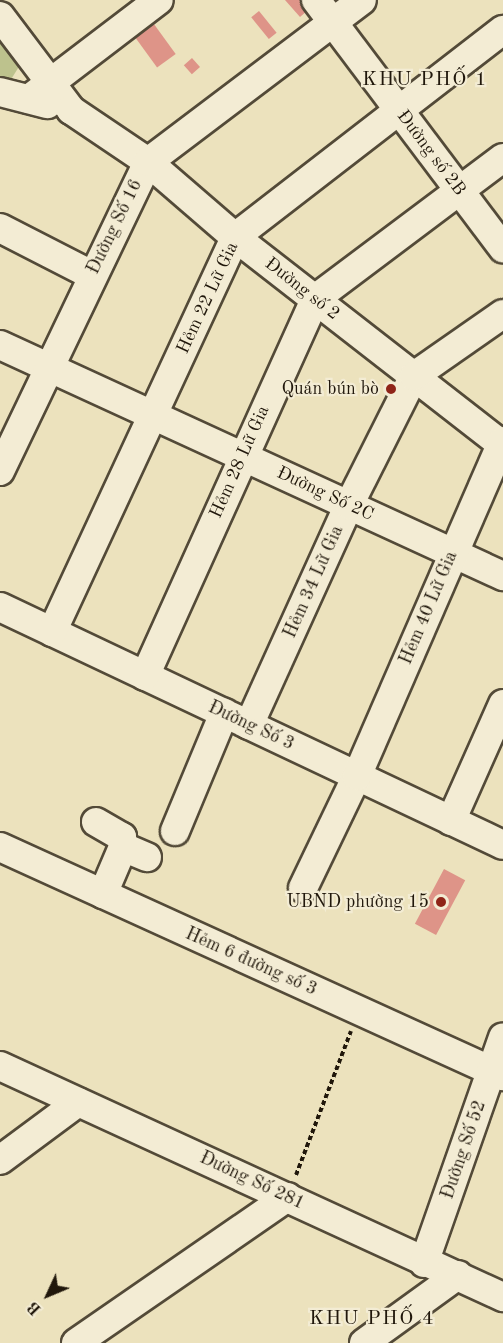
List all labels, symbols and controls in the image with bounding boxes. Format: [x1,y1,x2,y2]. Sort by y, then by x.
district label: KHU PHỐ 1 [362,68,488,92]
street label: Đường số 2B [392,106,470,200]
street label: Đường Số 16 [83,176,147,278]
street label: Hẻm 22 Lữ Gia [173,239,243,357]
street label: Đường số 2 [260,253,344,325]
place label: Quán bún bò [281,378,379,400]
marker: Quán bún bò [384,382,398,396]
street label: Hẻm 28 Lữ Gia [205,402,275,522]
street label: Đường Số 2C [273,462,377,526]
street label: Hẻm 34 Lữ Gia [279,522,349,642]
street label: Hẻm 40 Lữ Gia [395,548,463,668]
street label: Đường Số 3 [205,697,297,755]
place label: UBND phường 15 [287,891,429,913]
marker: UBND phường 15 [434,895,448,909]
street label: Hẻm 6 đường số 3 [182,923,320,1001]
street label: Đường Số 52 [437,1098,491,1202]
street label: Đường Số 281 [196,1147,308,1215]
north arrow [18,1265,78,1325]
text: B [25,1298,45,1317]
district label: KHU PHỐ 4 [309,1307,435,1331]

